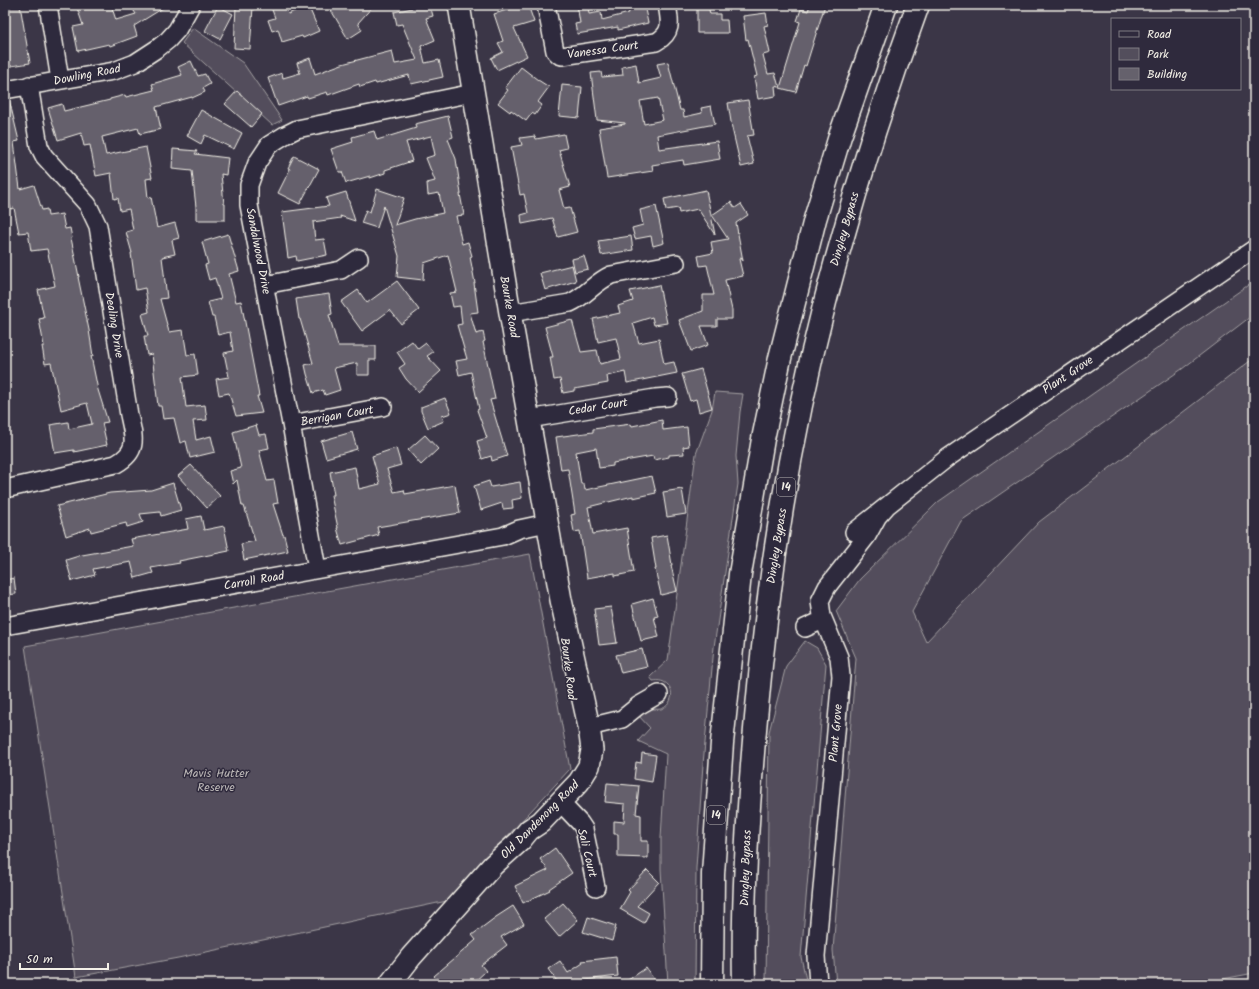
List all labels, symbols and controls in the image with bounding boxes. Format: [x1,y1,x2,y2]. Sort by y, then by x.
legend [1111,18,1241,90]
text: Road [1147,25,1172,44]
street label: Vanessa Court [566,36,640,64]
text: Park [1147,45,1169,64]
street label: Dowling Road [52,59,123,91]
text: Building [1147,65,1187,84]
street label: Dingley Bypass [825,190,865,268]
street label: Sandalwood Drive [240,206,276,296]
street label: Bourke Road [494,274,524,341]
street label: Dealing Drive [99,291,129,360]
street label: Plant Grove [1039,351,1098,399]
street label: Cedar Court [567,393,629,421]
street label: Berrigan Court [299,400,375,432]
road number: 14 [777,478,795,496]
street label: Dingley Bypass [762,507,792,585]
street label: Carroll Road [222,566,287,596]
street label: Bourke Road [555,637,581,702]
street label: Plant Grove [824,703,848,763]
park label: Mavis Hutter Reserve [183,764,250,797]
street label: Old Dandenong Road [496,775,585,864]
road number: 14 [707,806,725,824]
street label: Sali Court [572,827,602,880]
street label: Dingley Bypass [735,830,757,906]
scale bar [20,945,108,971]
text: 50 m [26,950,53,969]

